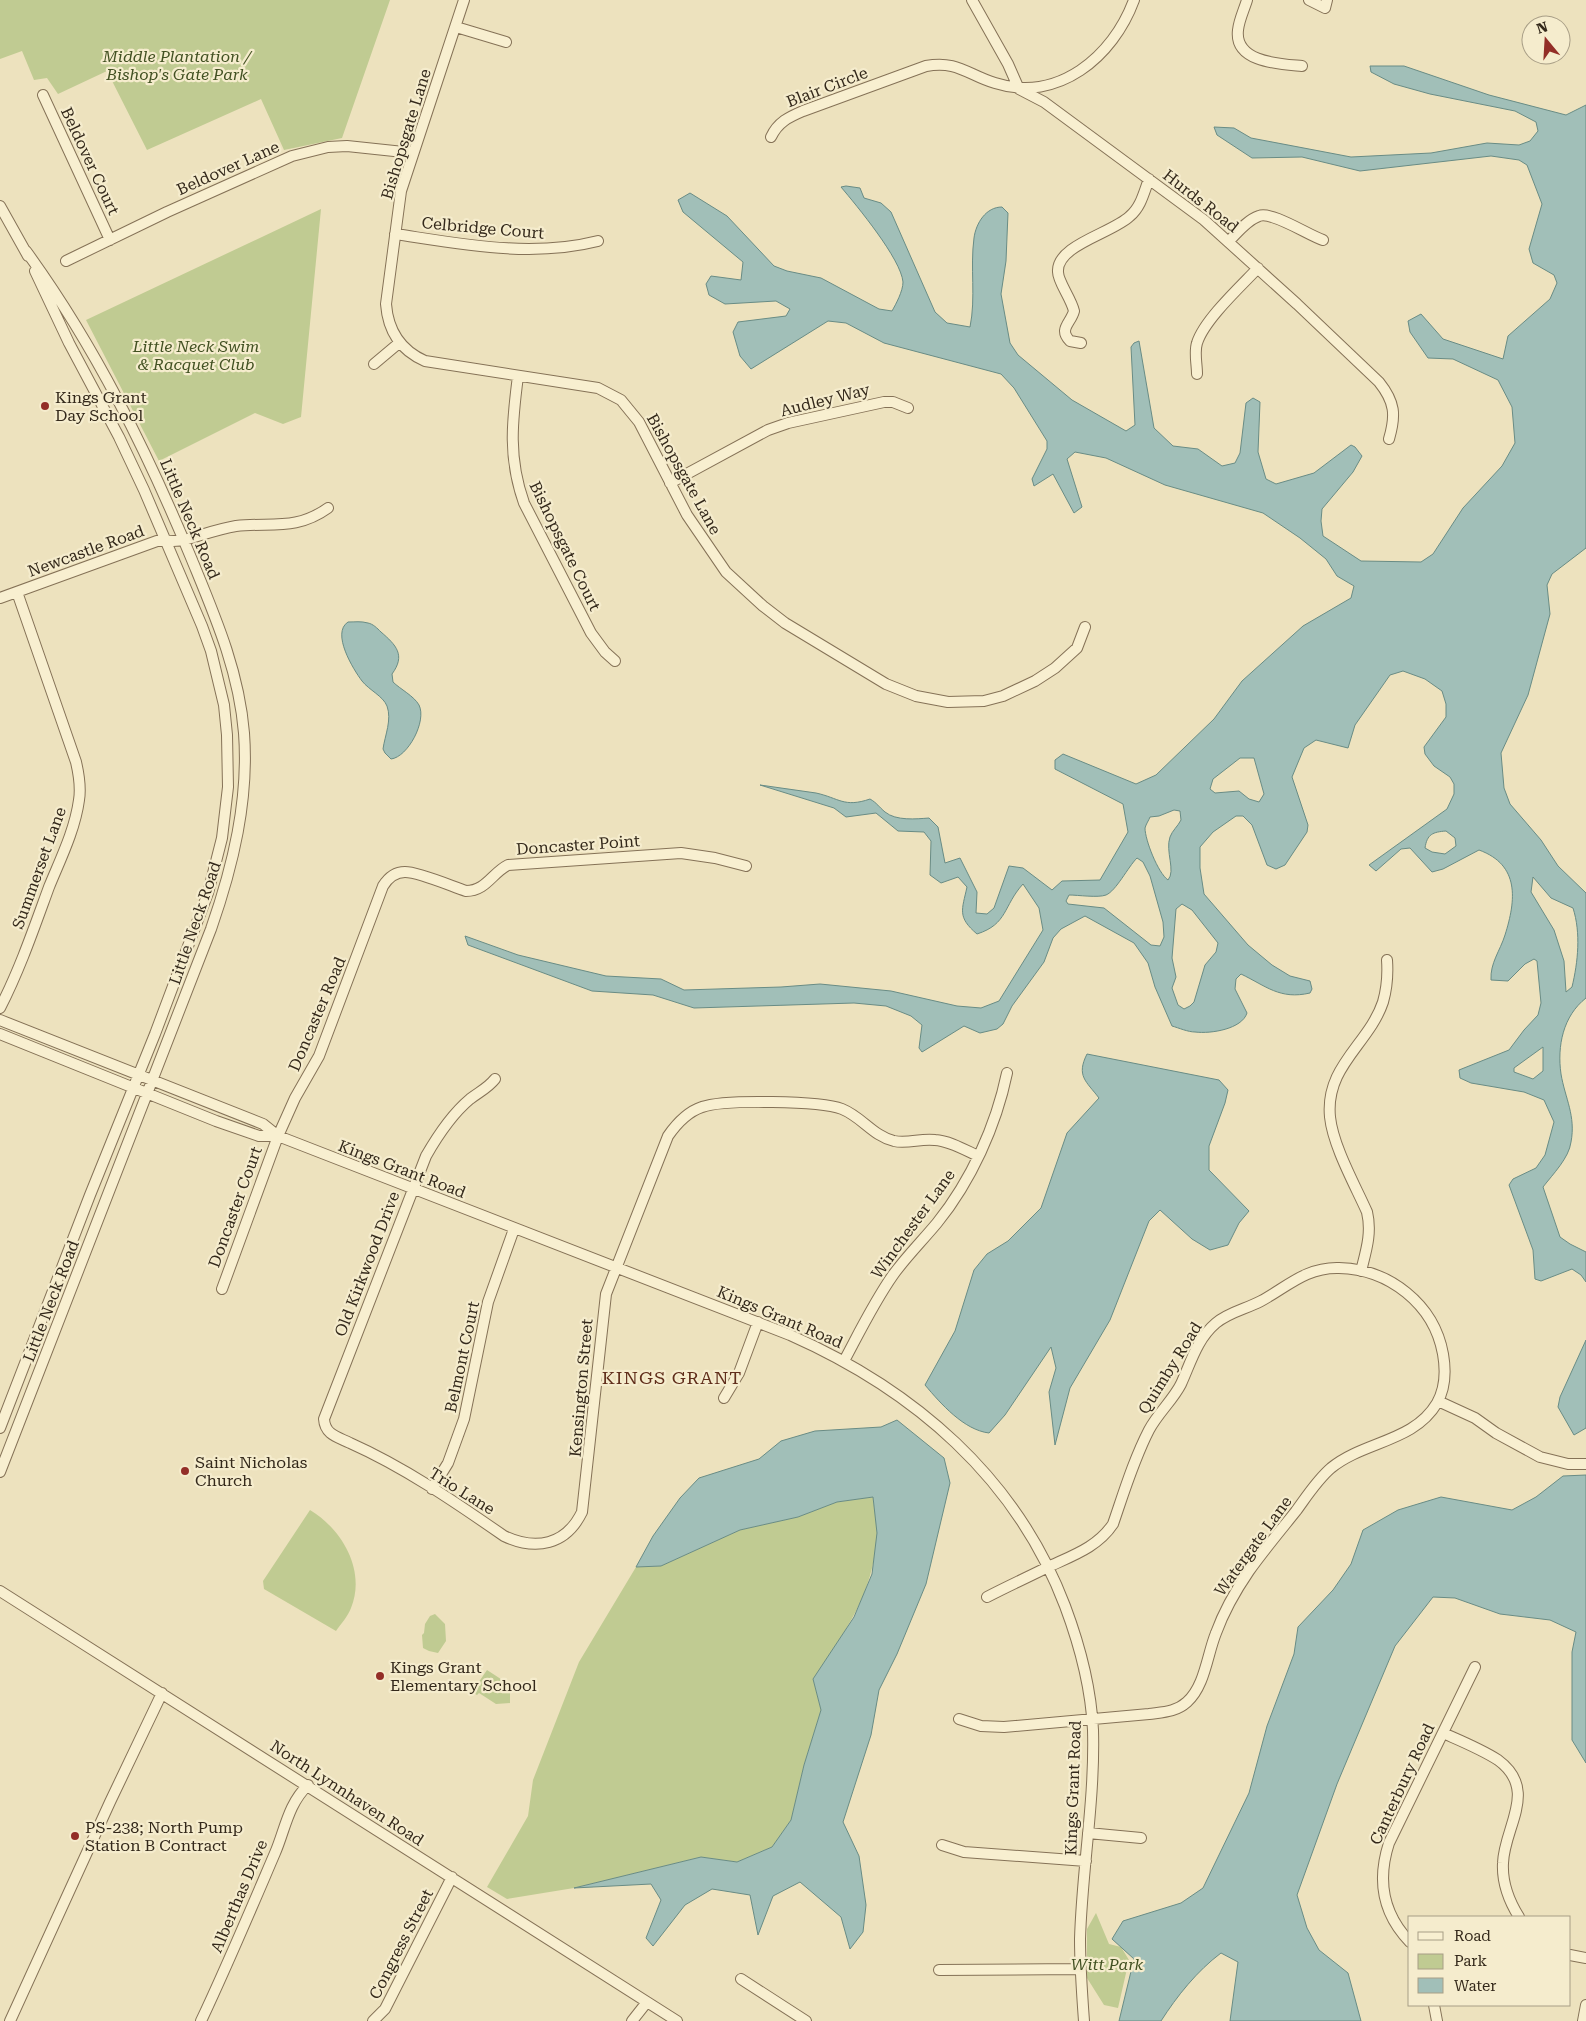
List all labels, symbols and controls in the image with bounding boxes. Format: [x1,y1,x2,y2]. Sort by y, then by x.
north arrow [1521,15,1571,65]
text: N [1534,18,1550,37]
park label: Middle Plantation / Bishop's Gate Park [102,47,253,84]
street label: Blair Circle [784,63,871,111]
street label: Bishopsgate Lane [377,66,435,202]
street label: Beldover Court [57,104,123,218]
street label: Beldover Lane [174,137,282,199]
street label: Hurds Road [1159,166,1243,236]
street label: Celbridge Court [421,213,545,243]
park label: Little Neck Swim & Racquet Club [132,337,259,374]
street label: Audley Way [778,380,872,420]
place label: Kings Grant Day School [55,388,147,425]
marker: Kings Grant Day School [39,400,51,412]
street label: Bishopsgate Lane [643,410,725,538]
street label: Little Neck Road [156,456,224,582]
street label: Bishopsgate Court [525,478,605,614]
street label: Newcastle Road [25,521,147,581]
street label: Summerset Lane [8,804,70,932]
street label: Doncaster Point [515,831,641,859]
street label: Little Neck Road [165,859,225,987]
street label: Doncaster Road [284,954,350,1074]
street label: Kings Grant Road [336,1136,468,1202]
street label: Doncaster Court [204,1144,266,1270]
street label: Winchester Lane [867,1166,959,1282]
street label: Old Kirkwood Drive [331,1189,404,1339]
street label: Little Neck Road [19,1237,83,1365]
street label: Kings Grant Road [714,1282,846,1352]
street label: Belmont Court [441,1300,483,1414]
street label: Kensington Street [565,1318,597,1458]
street label: Quimby Road [1134,1318,1206,1418]
district label: KINGS GRANT [602,1367,742,1388]
place label: Saint Nicholas Church [195,1453,308,1490]
street label: Trio Lane [426,1463,499,1519]
marker: Saint Nicholas Church [179,1465,191,1477]
street label: Watergate Lane [1210,1492,1296,1600]
place label: Kings Grant Elementary School [390,1658,537,1695]
marker: Kings Grant Elementary School [374,1670,386,1682]
street label: Kings Grant Road [1061,1720,1085,1856]
street label: Canterbury Road [1366,1720,1438,1848]
street label: North Lynnhaven Road [267,1736,427,1850]
place label: PS-238; North Pump Station B Contract [85,1818,243,1855]
marker: PS-238; North Pump Station B Contract [69,1830,81,1842]
street label: Alberthas Drive [207,1837,271,1955]
street label: Congress Street [365,1886,437,2002]
legend [1408,1916,1571,2006]
text: Road [1454,1927,1491,1945]
text: Park [1454,1952,1488,1970]
park label: Witt Park [1071,1955,1144,1974]
text: Water [1454,1977,1496,1995]

